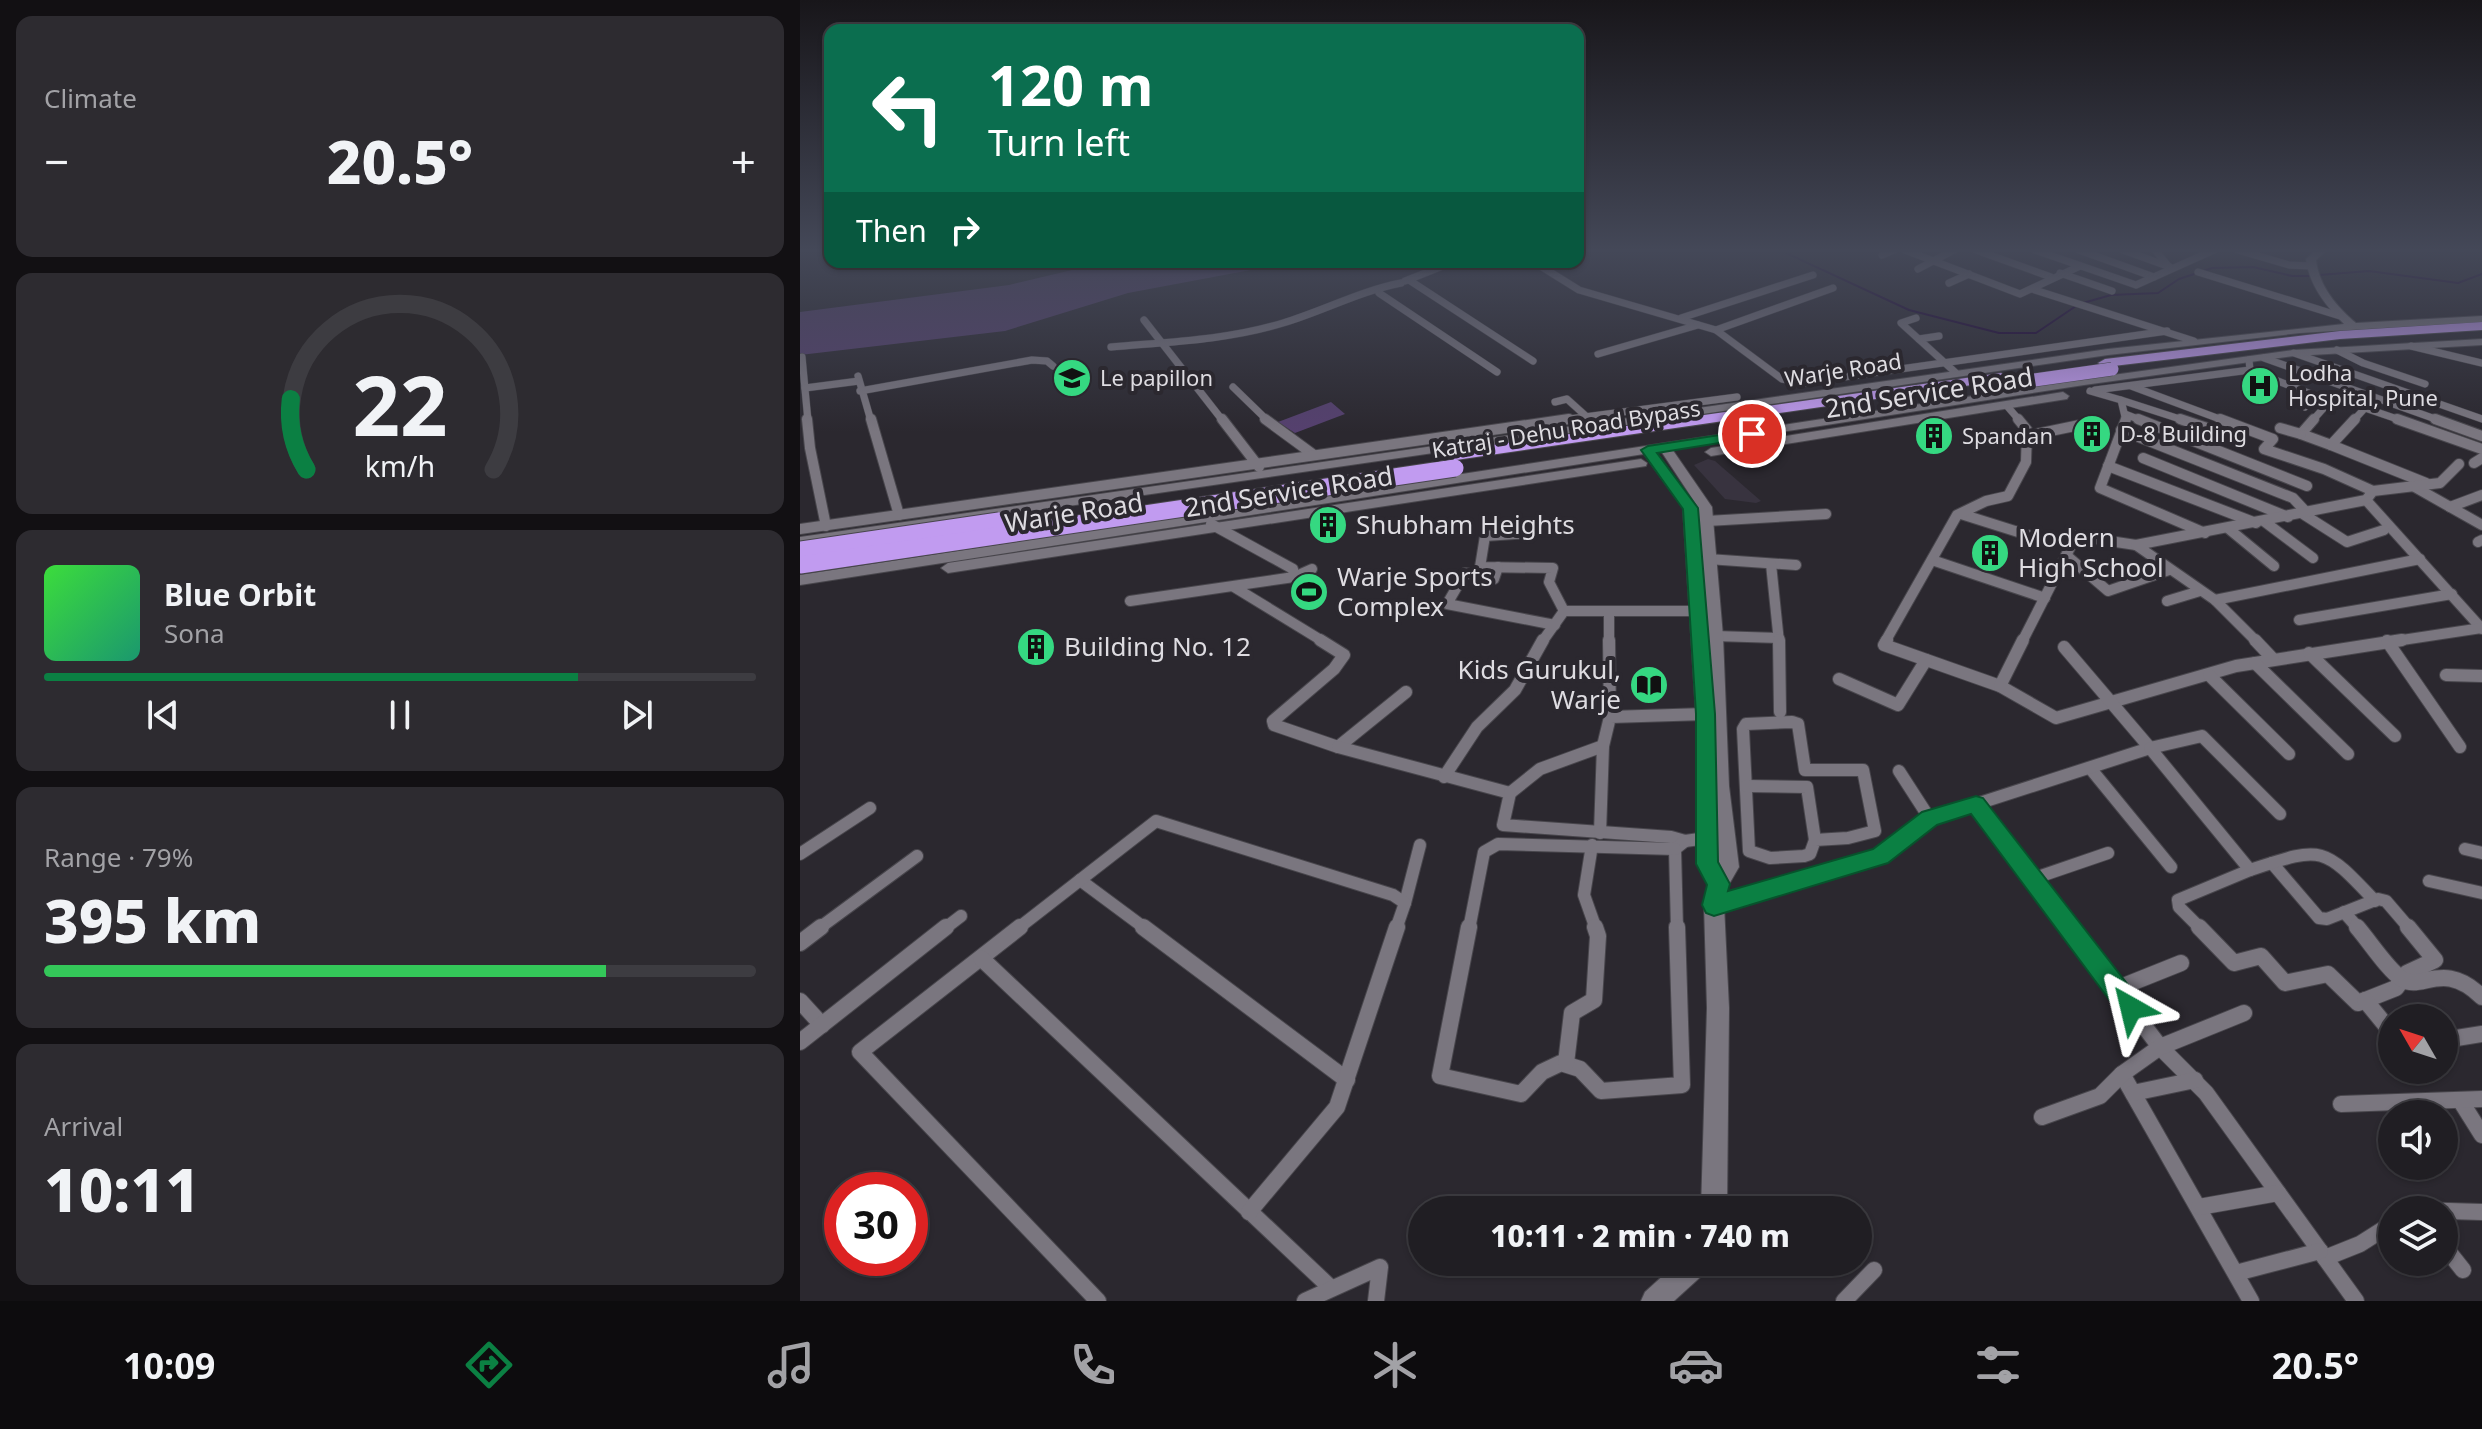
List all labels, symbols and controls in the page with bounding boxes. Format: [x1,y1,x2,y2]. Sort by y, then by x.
text: 120 m [988,46,1153,122]
icon: left [856,56,960,160]
text: Climate [44,80,137,116]
text: Turn left [988,118,1130,167]
text: 20.5° [327,120,473,202]
text: − [44,131,69,191]
text: + [731,131,756,191]
icon: right [943,208,987,252]
text: Then [856,210,927,251]
street label: Warje Road [1782,345,1904,393]
text: 22 [352,346,448,459]
school or university icon: Le papillon [1051,357,1093,399]
place label: Lodha Hospital, Pune [2288,357,2438,412]
street label: 2nd Service Road [1822,358,2035,426]
place label: Le papillon [1100,362,1213,392]
hospital icon: Lodha Hospital, Pune [2239,365,2281,407]
street label: Katraj - Dehu Road Bypass [1429,392,1702,464]
pin [1718,400,1786,468]
icon: arrive [1730,412,1774,456]
building icon: D-8 Building [2071,413,2113,455]
building icon: Spandan [1913,415,1955,457]
place label: D-8 Building [2120,418,2247,448]
place label: Spandan [1962,420,2053,450]
text: km/h [365,446,435,485]
street label: 2nd Service Road [1182,457,1395,525]
street label: Warje Road [1002,483,1146,541]
building icon: Shubham Heights [1307,504,1349,546]
place label: Shubham Heights [1356,506,1575,542]
place label: Modern High School [2018,519,2164,585]
building icon: Modern High School [1969,532,2011,574]
place label: Warje Sports Complex [1337,558,1493,624]
sports icon: Warje Sports Complex [1288,571,1330,613]
text: Blue Orbit [164,574,316,615]
text: Sona [164,615,225,651]
building icon: Building No. 12 [1015,626,1057,668]
place label: Building No. 12 [1064,628,1251,664]
place label: Kids Gurukul, Warje [1458,651,1621,717]
library icon: Kids Gurukul, Warje [1628,664,1670,706]
icon: previous [141,693,185,737]
icon: pause [378,693,422,737]
icon: next [615,693,659,737]
text: Range · 79% [44,839,193,875]
text: 395 km [44,879,261,961]
position arrow [2089,966,2173,1050]
north arrow [2378,1004,2458,1084]
map controls [2378,1004,2458,1276]
button: sound [2378,1100,2458,1180]
text: Arrival [44,1108,123,1144]
text: 10:11 [44,1148,200,1230]
speed limit sign: 30 [824,1172,928,1276]
button: layers [2378,1196,2458,1276]
text: 10:11 · 2 min · 740 m [1490,1215,1790,1256]
icon: directions [461,1337,517,1393]
icon: music [763,1337,819,1393]
icon: phone [1065,1337,1121,1393]
icon: climate [1367,1337,1423,1393]
icon: car [1668,1337,1724,1393]
icon: filters [1970,1337,2026,1393]
text: 10:09 [123,1341,215,1390]
text: 20.5° [2272,1341,2359,1390]

